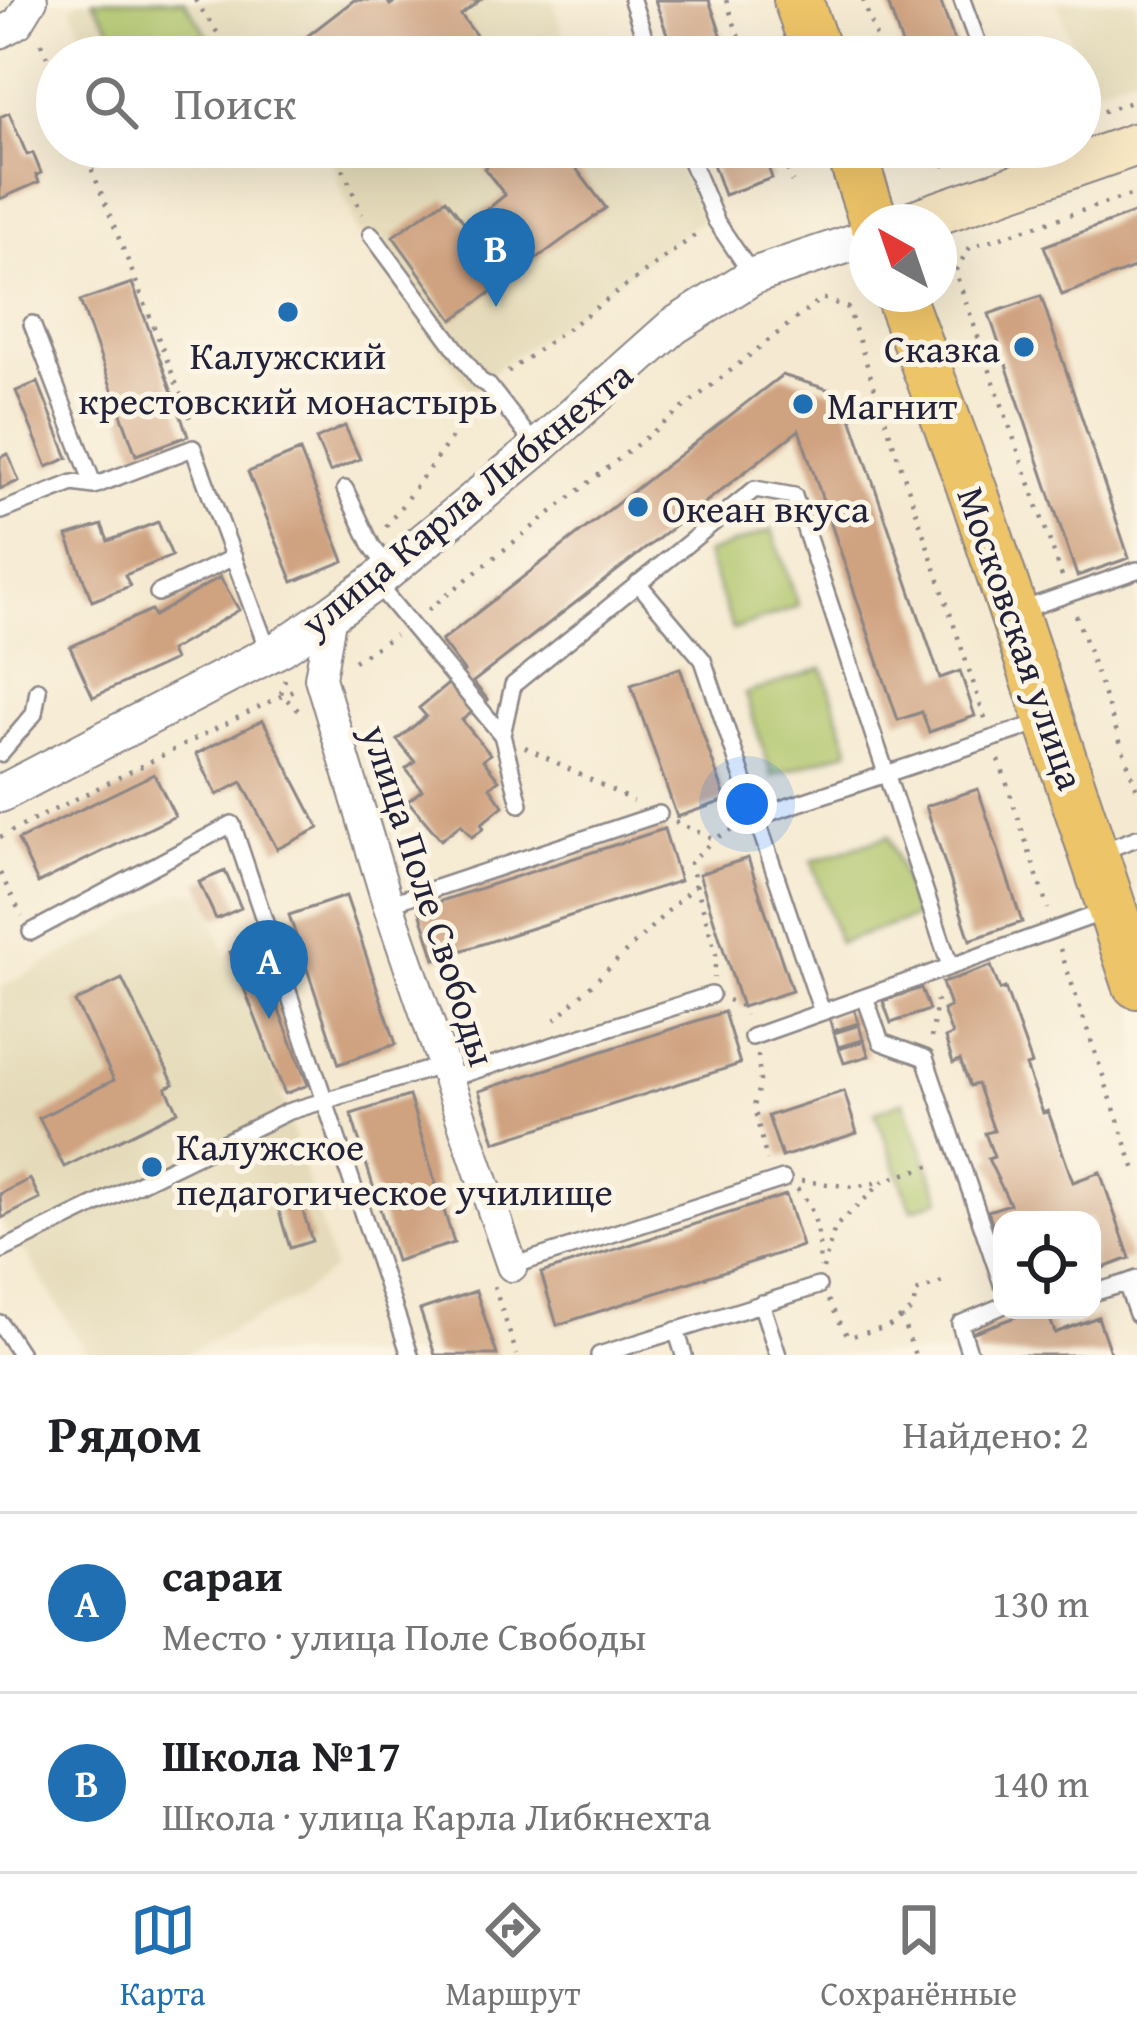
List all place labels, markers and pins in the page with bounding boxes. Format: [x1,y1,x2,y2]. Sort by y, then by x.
pin: B [457,208,535,307]
marker: Калужский крестовский монастырь [275,299,301,325]
place label: Сказка [884,319,1000,376]
place label: Калужский крестовский монастырь [78,326,498,428]
marker: Сказка [1011,334,1037,360]
place label: Магнит [827,376,957,433]
marker: Магнит [790,391,816,417]
place label: Океан вкуса [662,479,870,536]
marker: Океан вкуса [625,494,651,520]
pin: A [230,920,308,1019]
place label: Калужское педагогическое училище [176,1117,613,1219]
marker: Калужское педагогическое училище [139,1154,165,1180]

